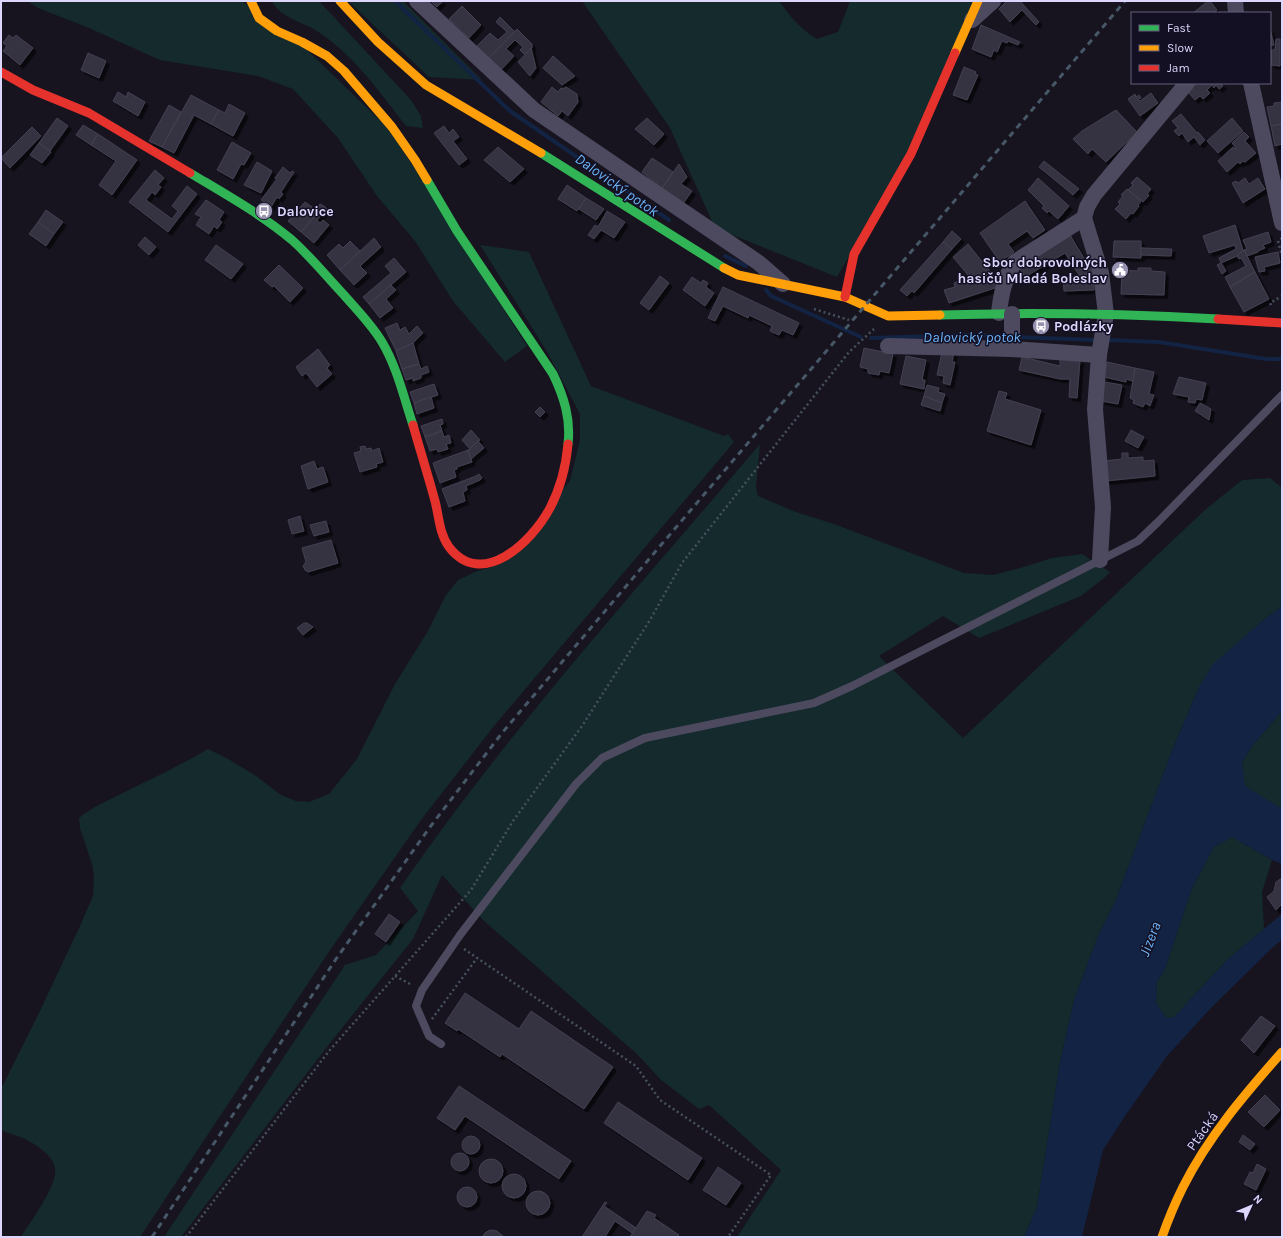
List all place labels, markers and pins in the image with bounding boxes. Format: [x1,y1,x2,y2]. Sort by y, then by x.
bus stop icon: Dalovice [254,201,274,221]
place label: Dalovice [277,203,334,220]
place label: Sbor dobrovolných hasičů Mladá Boleslav [958,254,1108,287]
public building icon: Sbor dobrovolných hasičů Mladá Boleslav [1110,260,1130,280]
bus stop icon: Podlázky [1031,316,1051,336]
place label: Podlázky [1054,318,1113,335]

